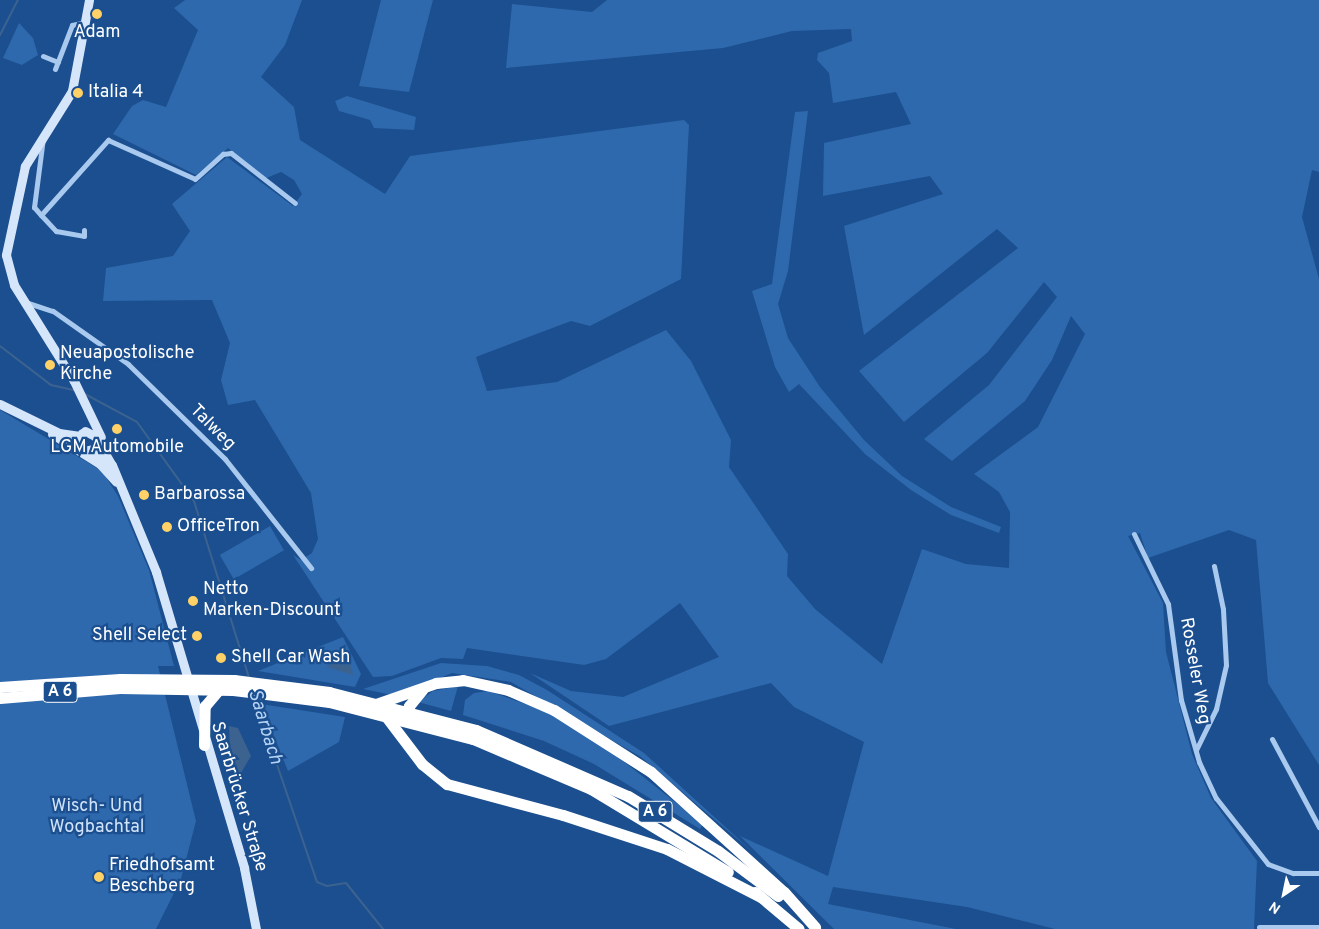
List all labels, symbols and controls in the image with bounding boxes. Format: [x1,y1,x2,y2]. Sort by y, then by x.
marker: Adam [91,8,103,20]
place label: Adam [73,22,121,44]
place label: Italia 4 [88,82,143,104]
marker: Italia 4 [72,87,84,99]
place label: Neuapostolische Kirche [60,344,194,386]
marker: Neuapostolische Kirche [44,359,56,371]
street label: Talweg [184,400,240,456]
marker: LGM Automobile [111,423,123,435]
place label: LGM Automobile [50,437,184,459]
place label: Barbarossa [154,484,245,506]
marker: Barbarossa [138,489,150,501]
place label: OfficeTron [177,516,260,538]
marker: OfficeTron [161,521,173,533]
place label: Netto Marken-Discount [203,580,341,622]
marker: Netto Marken-Discount [187,595,199,607]
street label: Rosseler Weg [1174,616,1214,726]
place label: Shell Select [92,625,187,647]
marker: Shell Select [191,630,203,642]
place label: Shell Car Wash [231,647,351,669]
marker: Shell Car Wash [215,652,227,664]
road number: A 6 [41,679,79,706]
water label: Saarbach [242,687,286,767]
street label: Saarbrücker Straße [205,719,271,875]
park label: Wisch- Und Wogbachtal [49,797,145,840]
road number: A 6 [636,799,674,826]
place label: Friedhofsamt Beschberg [109,856,215,899]
north arrow [1259,869,1309,919]
marker: Friedhofsamt Beschberg [93,871,105,883]
text: N [1266,897,1284,917]

